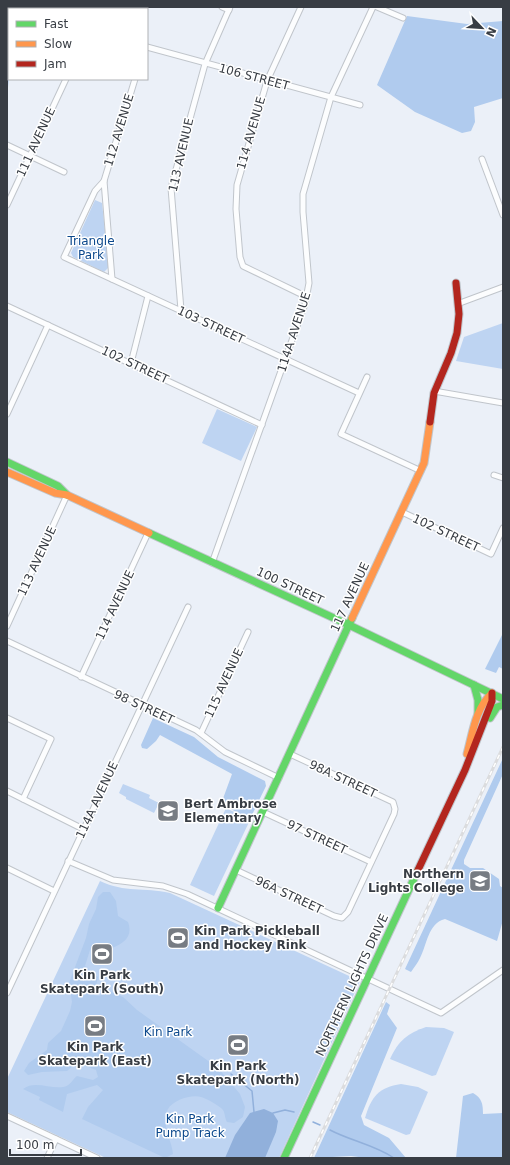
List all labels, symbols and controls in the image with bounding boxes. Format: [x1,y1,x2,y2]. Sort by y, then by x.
legend [8,8,148,80]
north arrow [462,8,502,48]
text: Fast [44,17,68,31]
text: N [483,25,498,39]
text: Slow [44,37,72,51]
text: Jam [43,57,67,71]
street label: 106 STREET [217,61,291,93]
street label: 112 AVENUE [101,92,137,168]
street label: 114 AVENUE [234,95,268,171]
street label: 111 AVENUE [14,105,58,179]
street label: 113 AVENUE [166,117,196,193]
park label: Triangle Park [66,234,115,262]
street label: 114A AVENUE [274,290,314,374]
street label: 103 STREET [175,303,247,347]
street label: 102 STREET [99,343,171,387]
street label: 102 STREET [410,511,482,555]
street label: 113 AVENUE [15,524,59,598]
street label: 117 AVENUE [328,560,372,634]
street label: 100 STREET [254,564,326,608]
street label: 114 AVENUE [93,568,137,642]
street label: 115 AVENUE [202,646,246,720]
street label: 98 STREET [112,687,177,727]
street label: 98A STREET [307,757,380,801]
street label: 114A AVENUE [73,759,121,841]
place label: Bert Ambrose Elementary [184,797,277,825]
school or university icon: Bert Ambrose Elementary [155,798,181,824]
street label: 97 STREET [285,817,350,857]
place label: Northern Lights College [368,867,464,895]
school or university icon: Northern Lights College [467,868,493,894]
street label: 96A STREET [253,873,326,917]
street label: NORTHERN LIGHTS DRIVE [313,912,391,1058]
place label: Kin Park Pickleball and Hockey Rink [194,924,320,952]
sports icon: Kin Park Pickleball and Hockey Rink [165,925,191,951]
sports icon: Kin Park Skatepark (South) [89,941,115,967]
place label: Kin Park Skatepark (South) [40,968,164,996]
sports icon: Kin Park Skatepark (East) [82,1013,108,1039]
park label: Kin Park [144,1025,192,1039]
sports icon: Kin Park Skatepark (North) [225,1032,251,1058]
place label: Kin Park Skatepark (East) [38,1040,152,1068]
place label: Kin Park Skatepark (North) [177,1059,299,1087]
park label: Kin Park Pump Track [155,1112,225,1140]
scale bar [10,1131,81,1157]
text: 100 m [16,1138,54,1152]

